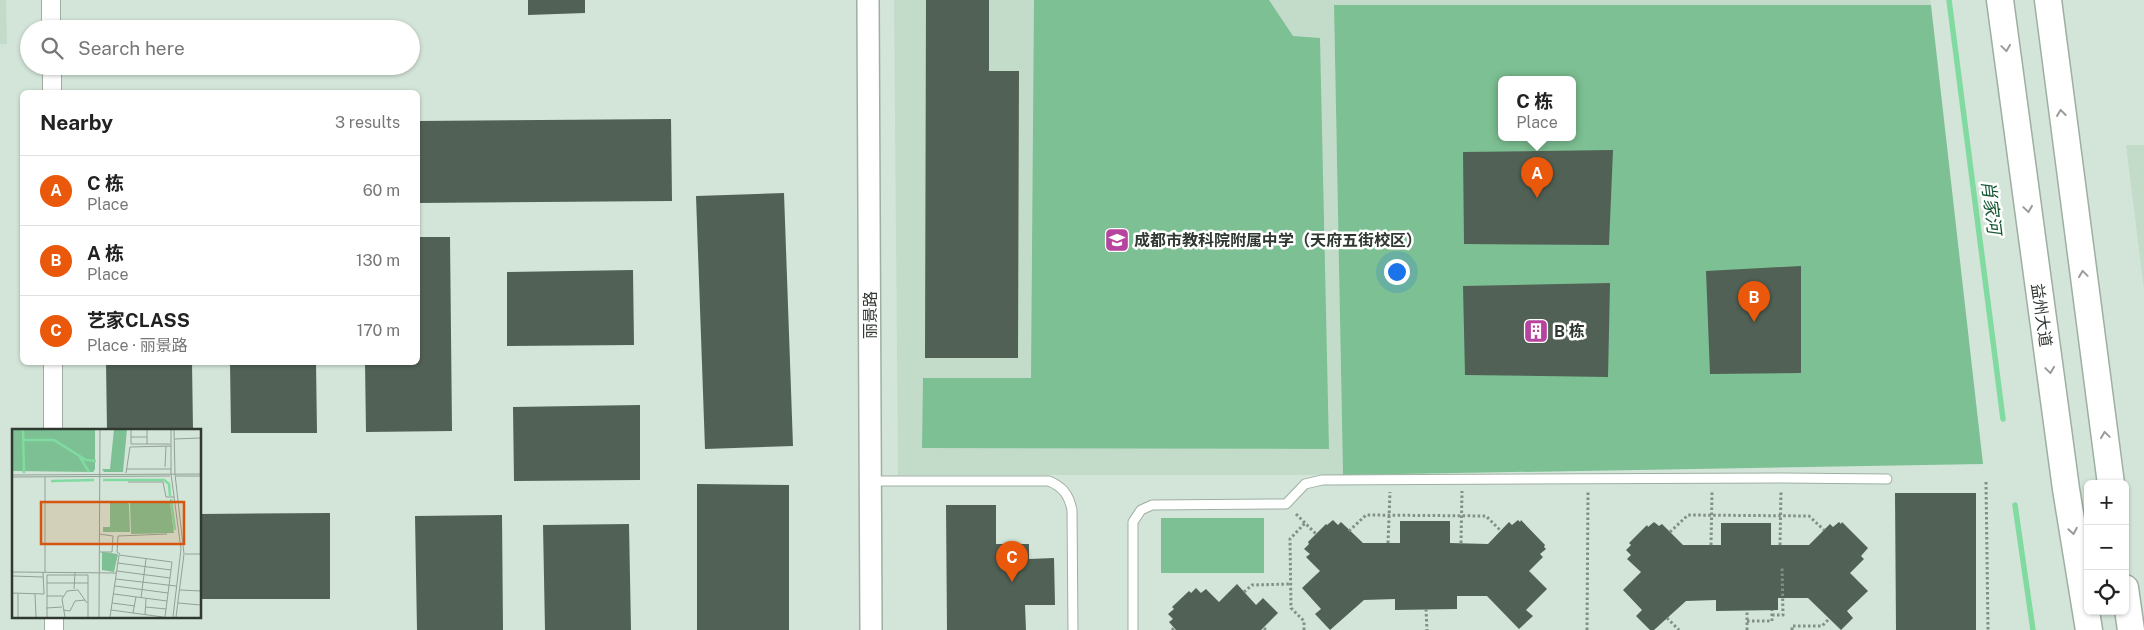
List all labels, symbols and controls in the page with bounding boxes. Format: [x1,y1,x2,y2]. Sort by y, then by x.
search box [20,20,420,75]
icon: search [38,34,66,62]
text: Search here [78,37,185,59]
one-way arrow [2000,45,2011,53]
popup [1498,76,1576,141]
text: C 栋 [1516,90,1553,112]
one-way arrow [2056,109,2067,117]
text: Nearby [40,110,113,135]
text: 3 results [335,113,400,132]
text: Place [1516,113,1558,132]
pin: A [1521,157,1553,198]
text: C 栋 [87,172,124,194]
water label: 肖家河 [1978,179,2006,238]
text: A [50,181,62,200]
text: 60 m [363,181,400,200]
text: Place [87,195,129,214]
one-way arrow [2022,206,2033,214]
school or university icon: 成都市教科院附属中学（天府五街校区） [1104,227,1130,253]
place label: 成都市教科院附属中学（天府五街校区） [1134,231,1422,250]
text: A 栋 [87,242,124,264]
text: B [51,251,61,270]
text: 130 m [356,251,400,270]
your location [1384,259,1410,285]
text: Place [87,265,129,284]
one-way arrow [2078,270,2089,278]
pin: B [1738,281,1770,322]
street label: 益州大道 [2028,282,2055,348]
street label: 丽景路 [861,291,880,339]
text: 艺家CLASS [87,309,190,331]
building icon: B 栋 [1523,318,1549,344]
text: C [50,321,62,340]
text: 170 m [357,321,400,340]
place label: B 栋 [1554,322,1585,341]
text: Place · 丽景路 [87,336,188,355]
one-way arrow [2044,367,2055,375]
inset map [12,429,201,618]
one-way arrow [2100,431,2110,440]
map controls [2084,480,2129,615]
button: + [2084,480,2129,525]
button: − [2084,525,2129,570]
one-way arrow [2067,528,2078,536]
pin: C [996,541,1028,582]
button: locate [2084,570,2129,615]

